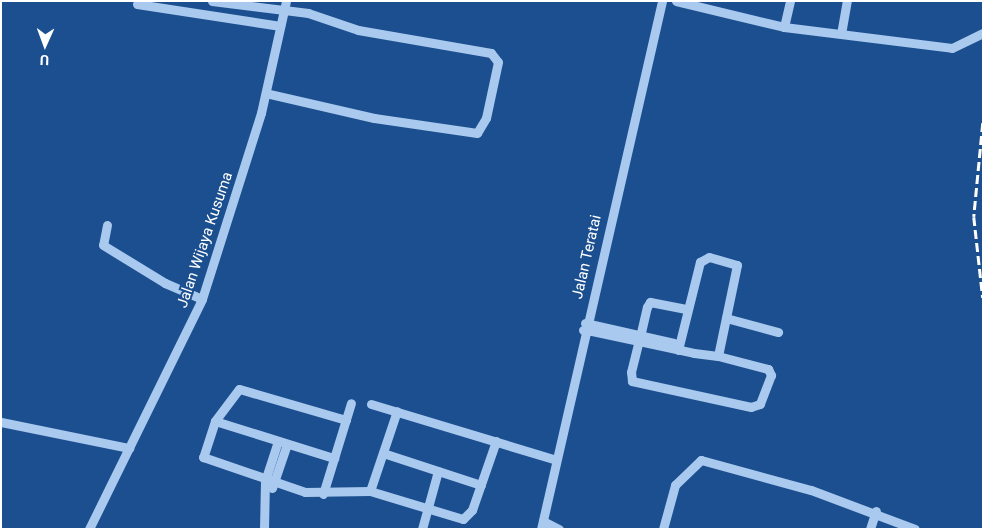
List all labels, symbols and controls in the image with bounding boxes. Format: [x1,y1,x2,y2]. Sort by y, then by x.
north arrow [20,20,70,70]
text: U [40,52,49,68]
street label: Jalan Wijaya Kusuma [173,170,237,310]
street label: Jalan Teratai [569,213,605,301]

